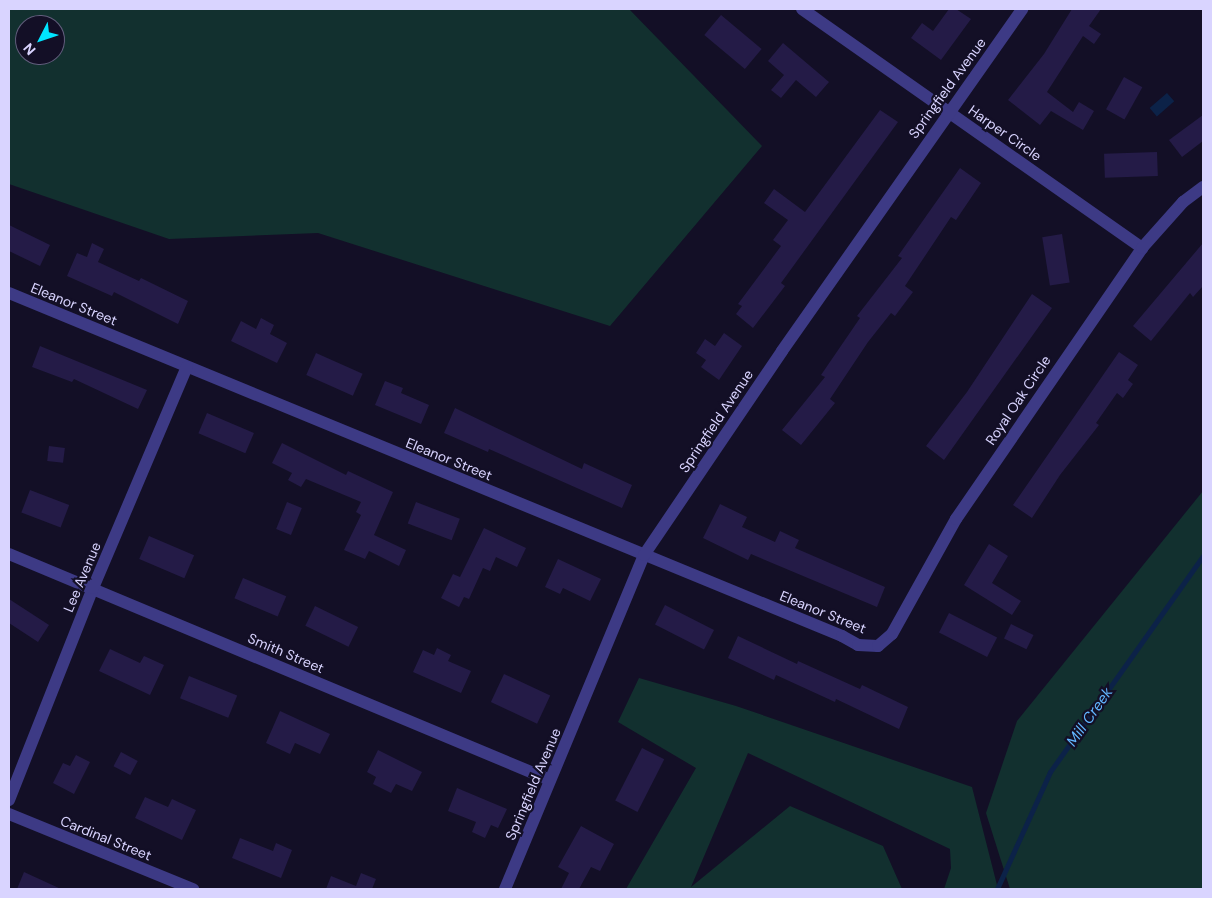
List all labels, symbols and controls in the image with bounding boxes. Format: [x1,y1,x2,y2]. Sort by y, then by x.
north arrow [15,15,65,65]
street label: Springfield Avenue [905,34,989,142]
text: N [19,39,40,59]
street label: Harper Circle [965,102,1045,164]
street label: Eleanor Street [28,279,120,329]
street label: Royal Oak Circle [982,352,1054,448]
street label: Springfield Avenue [675,366,757,476]
street label: Eleanor Street [403,434,495,484]
street label: Lee Avenue [60,540,104,614]
street label: Eleanor Street [777,587,869,637]
street label: Smith Street [245,629,327,677]
water label: Mill Creek [1063,684,1117,750]
street label: Springfield Avenue [502,725,564,843]
street label: Cardinal Street [58,812,154,864]

